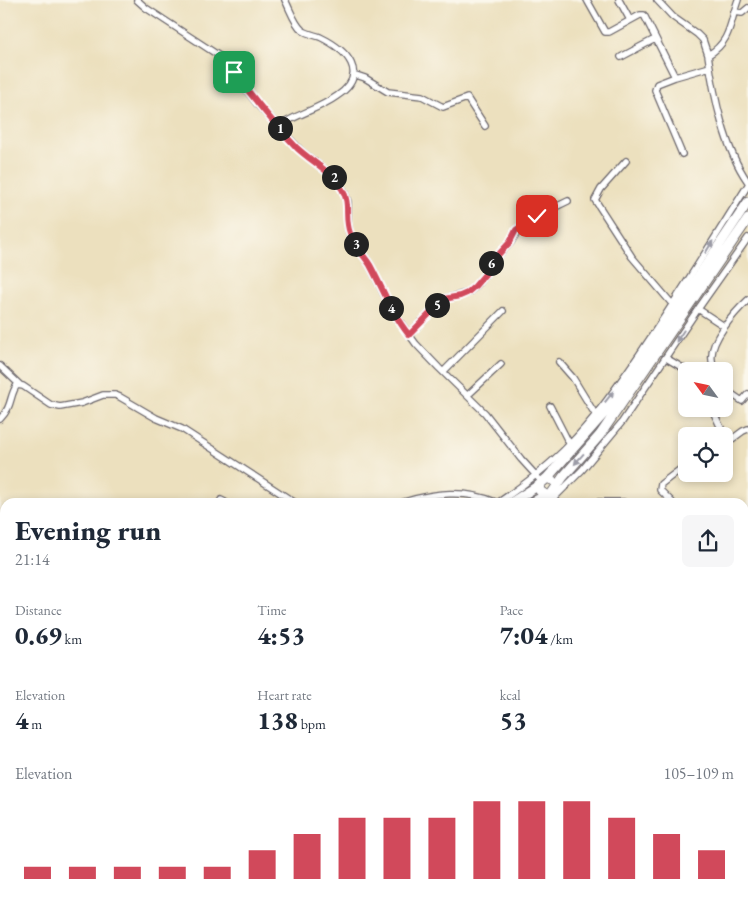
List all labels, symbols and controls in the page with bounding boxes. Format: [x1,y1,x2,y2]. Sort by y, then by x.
pin [213,51,255,93]
icon: arrive [220,58,248,86]
pin: 1 [268,116,292,140]
text: 1 [277,119,284,137]
pin: 2 [322,164,346,190]
text: 2 [331,168,338,186]
pin [516,195,558,237]
icon: check [523,202,551,230]
pin: 3 [344,232,368,256]
text: 3 [353,235,360,253]
one-way arrow [704,241,714,254]
pin: 6 [478,250,504,276]
text: 6 [488,254,495,272]
pin: 5 [424,292,450,318]
pin: 4 [378,296,404,320]
text: 5 [434,296,441,314]
text: 4 [388,299,395,317]
one-way arrow [675,329,685,342]
north arrow [678,362,732,418]
map controls [678,362,733,482]
one-way arrow [603,391,614,404]
button: locate [678,427,733,482]
one-way arrow [574,453,585,466]
text: Evening run [15,512,161,548]
button: share [682,515,734,567]
text: 21:14 [15,549,50,570]
text: Distance [15,601,62,619]
text: Time [257,601,287,619]
text: Pace [500,601,523,619]
text: 0.69 [15,619,62,651]
text: 4:53 [257,619,305,651]
text: 7:04 [500,619,547,651]
text: km [62,630,82,648]
text: /km [547,630,573,648]
text: Elevation [15,686,65,704]
text: Heart rate [257,686,312,704]
text: kcal [500,686,521,704]
text: 4 [15,704,29,736]
text: 138 [257,704,298,736]
text: 53 [500,704,527,736]
text: m [29,715,42,733]
text: bpm [298,715,326,733]
text: Elevation [15,763,73,784]
text: 105–109 m [663,763,734,784]

